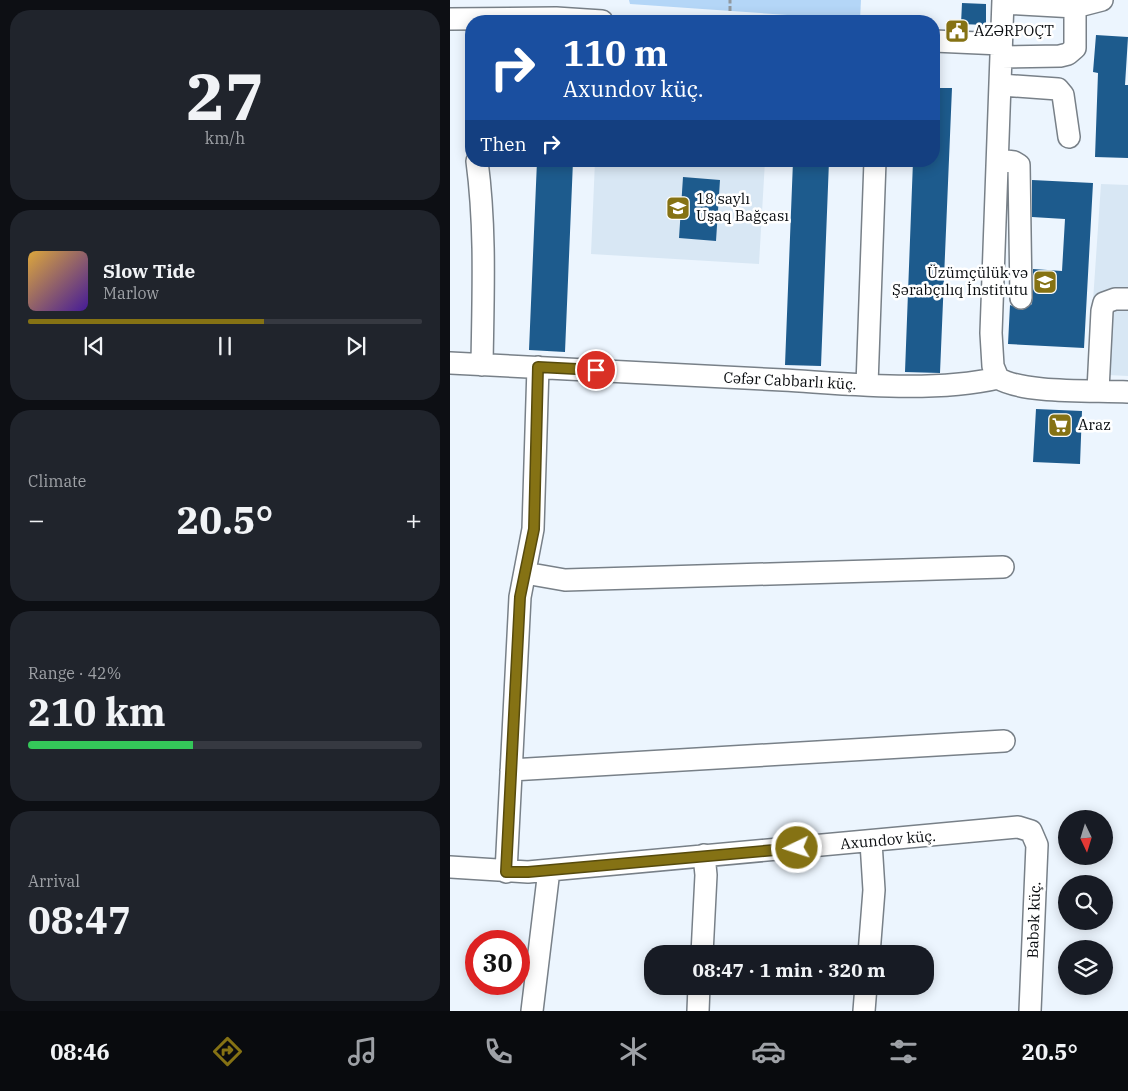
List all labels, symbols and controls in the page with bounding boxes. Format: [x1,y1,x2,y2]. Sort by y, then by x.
public building icon: AZƏRPOÇT [944,18,970,44]
place label: AZƏRPOÇT [974,21,1054,40]
text: 110 m [563,30,668,76]
icon: right [480,35,545,100]
text: 27 [186,53,264,138]
text: Axundov küç. [563,74,704,103]
text: km/h [205,128,245,148]
icon: right [537,130,565,158]
text: Then [480,132,527,156]
place label: 18 saylı Uşaq Bağçası [696,189,789,225]
school or university icon: 18 saylı Uşaq Bağçası [665,195,691,221]
text: Slow Tide [103,259,195,283]
place label: Üzümçülük və Şərabçılıq İnstitutu [892,263,1028,299]
school or university icon: Üzümçülük və Şərabçılıq İnstitutu [1032,269,1058,295]
text: Marlow [103,283,159,303]
icon: previous [80,332,108,360]
icon: pause [211,332,239,360]
icon: next [342,332,370,360]
pin [575,349,617,391]
icon: arrive [582,356,610,384]
street label: Cəfər Cabbarlı küç. [723,368,857,393]
supermarket icon: Araz [1047,412,1073,438]
place label: Araz [1078,415,1111,434]
text: Climate [28,471,86,491]
text: 20.5° [177,495,273,544]
text: − [28,501,45,538]
text: + [405,501,422,538]
text: Range · 42% [28,663,121,683]
text: 210 km [28,687,166,736]
north arrow [1058,810,1112,865]
map controls [1058,810,1113,995]
position arrow [770,821,822,873]
street label: Axundov küç. [839,826,937,853]
text: Arrival [28,871,80,891]
button: search [1058,875,1113,930]
street label: Babək küç. [1023,881,1044,959]
text: 08:47 [28,895,131,944]
speed limit sign: 30 [465,930,530,995]
button: layers [1058,940,1113,995]
text: 08:47 · 1 min · 320 m [693,958,885,982]
icon: directions [210,1034,245,1069]
icon: music [345,1034,380,1069]
icon: phone [481,1034,516,1069]
icon: climate [616,1034,651,1069]
icon: car [751,1034,786,1069]
icon: filters [886,1034,921,1069]
text: 08:46 [50,1037,110,1066]
text: 20.5° [1022,1037,1078,1066]

